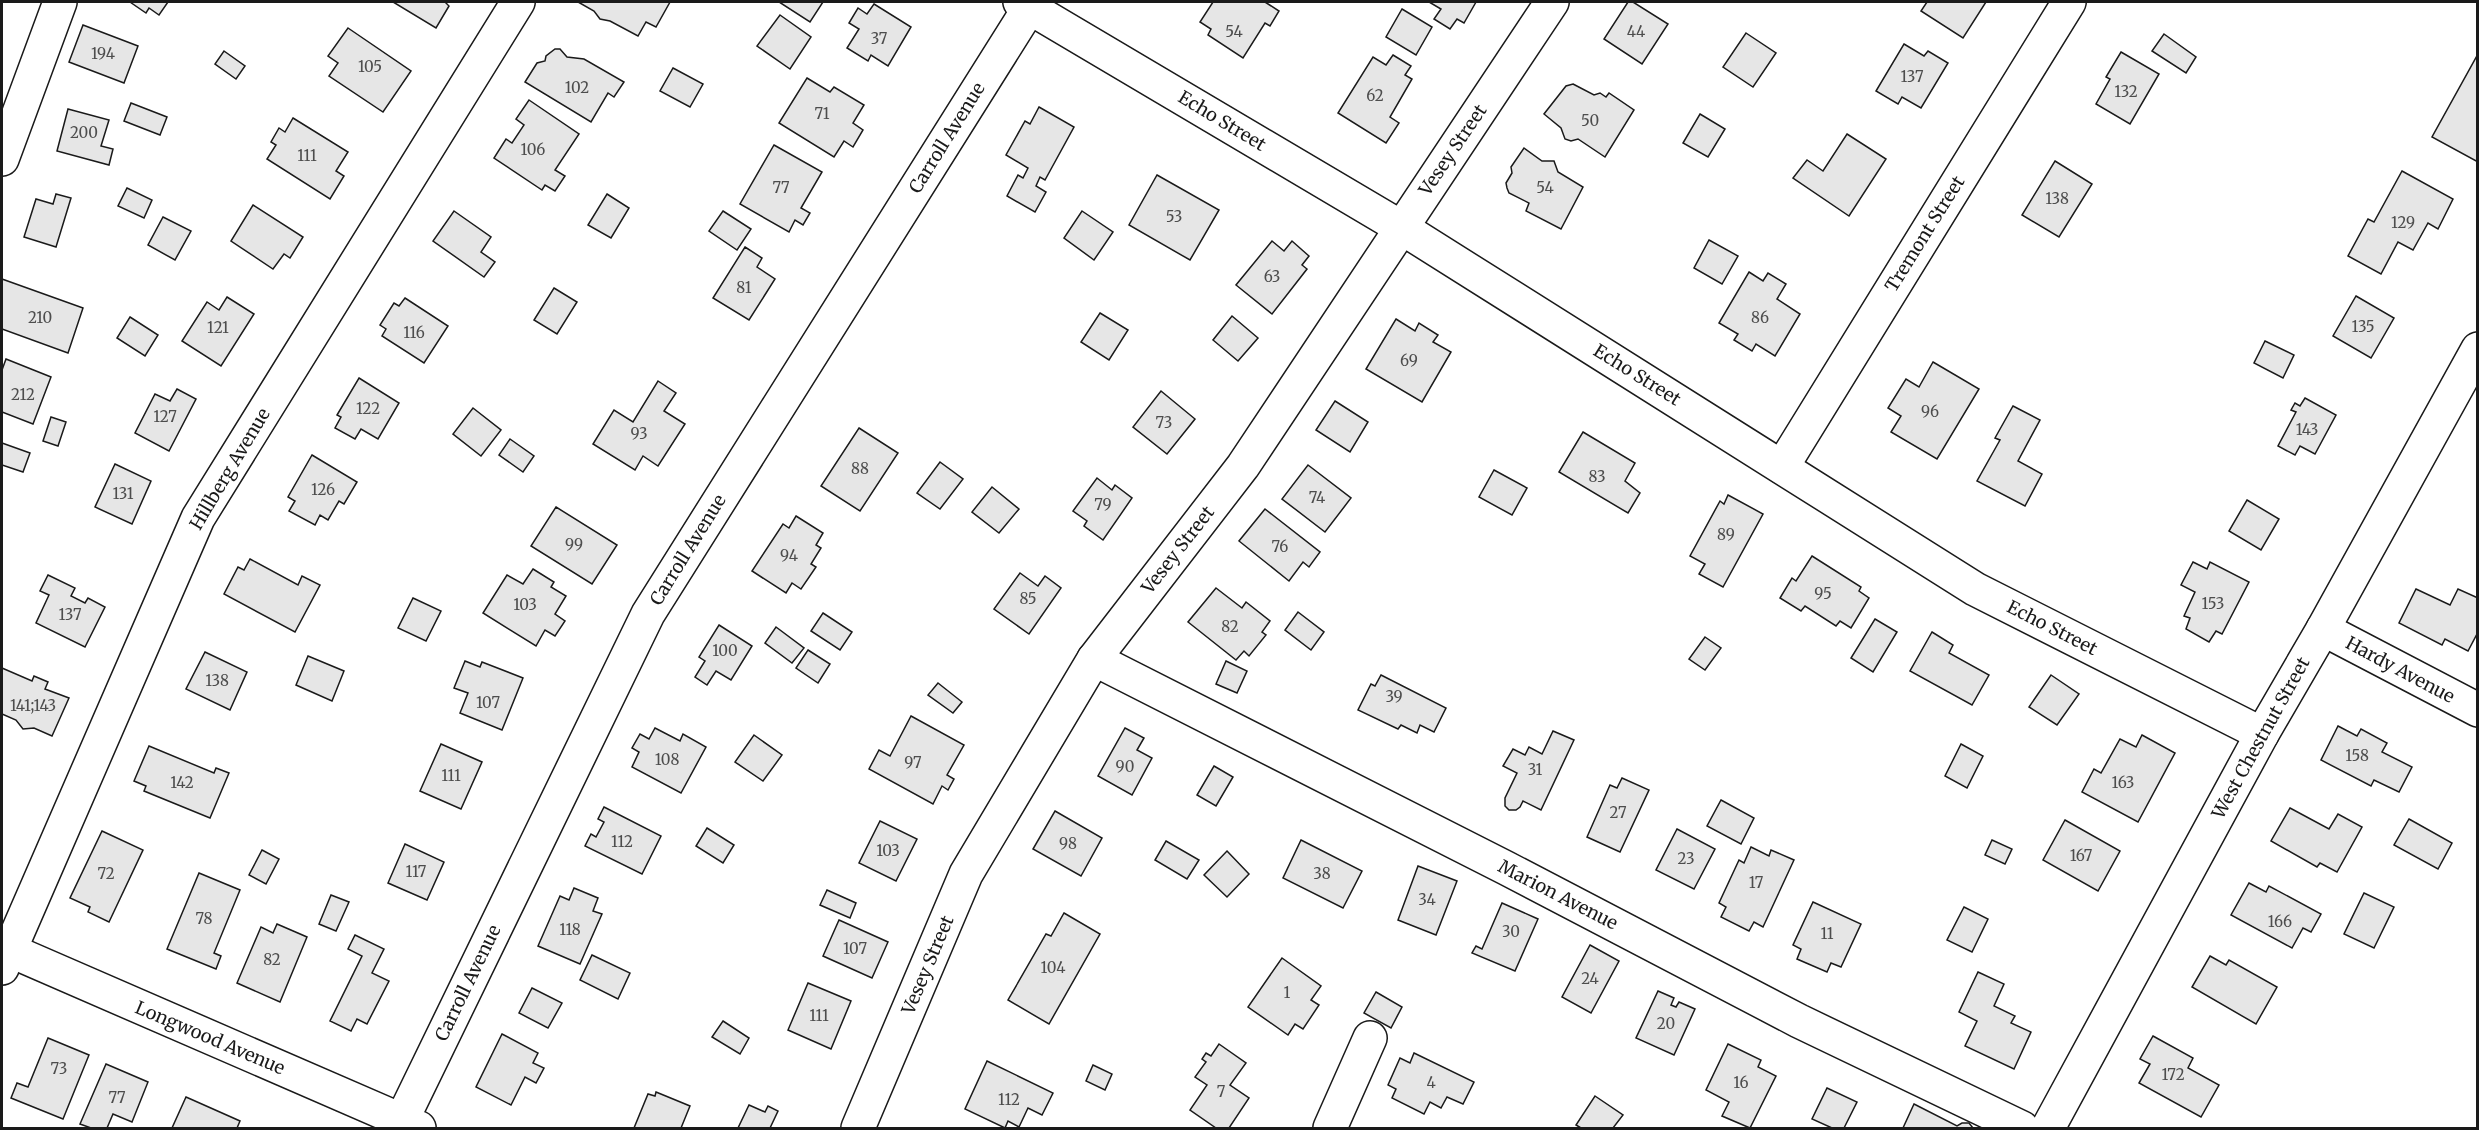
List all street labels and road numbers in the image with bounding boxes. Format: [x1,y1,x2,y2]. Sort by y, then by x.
street label: Carroll Avenue [903,78,990,197]
street label: Echo Street [1174,85,1270,156]
street label: Vesey Street [1413,100,1491,201]
street label: Tremont Street [1880,172,1969,296]
street label: Echo Street [1589,339,1685,410]
street label: Hillberg Avenue [184,404,275,534]
street label: Carroll Avenue [644,490,731,609]
street label: Vesey Street [1136,501,1219,599]
street label: Echo Street [2003,595,2101,660]
street label: Hardy Avenue [2342,631,2459,708]
street label: West Chestnut Street [2206,653,2315,824]
street label: Marion Avenue [1495,855,1622,935]
street label: Vesey Street [896,912,959,1019]
street label: Carroll Avenue [430,921,506,1045]
street label: Longwood Avenue [132,996,288,1079]

